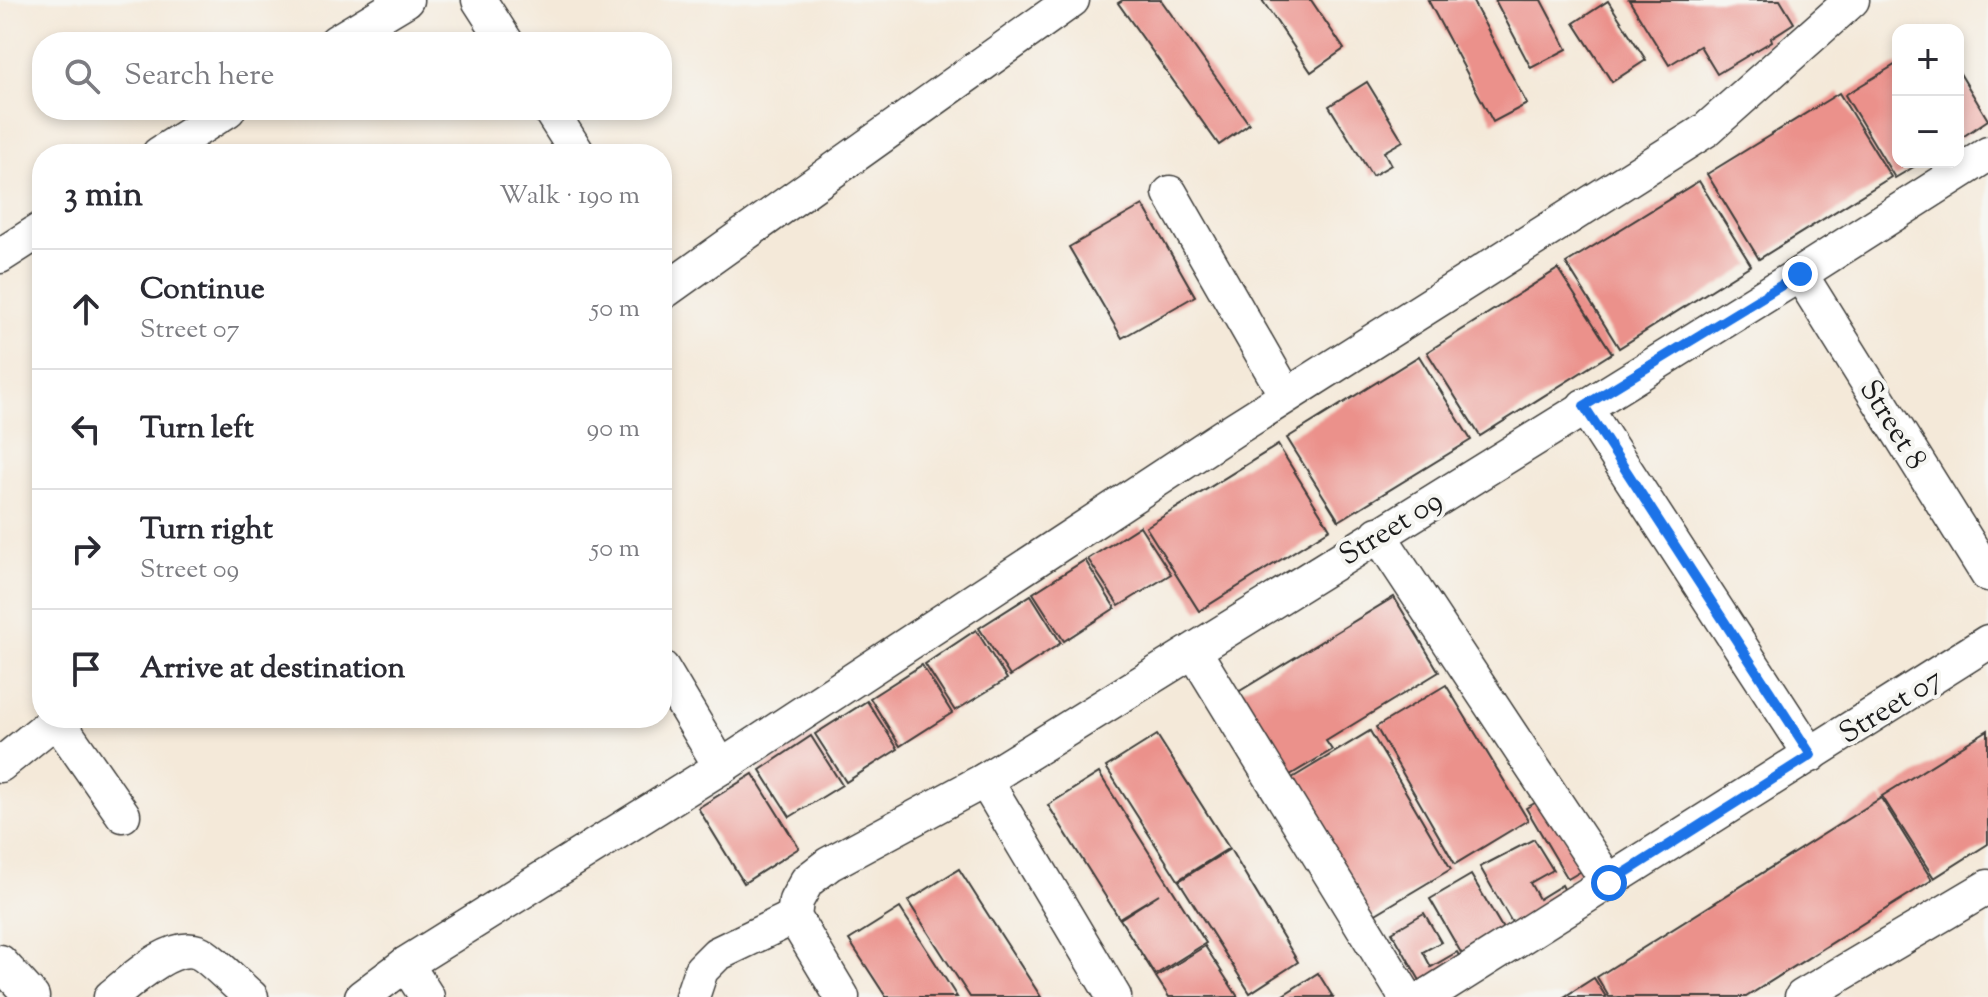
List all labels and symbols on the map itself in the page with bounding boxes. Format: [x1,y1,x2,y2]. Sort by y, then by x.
route end [1782,256,1818,292]
street label: Street 8 [1847,372,1936,479]
street label: Street 09 [1331,481,1451,578]
street label: Street 07 [1831,658,1951,756]
route start [1591,865,1627,901]

